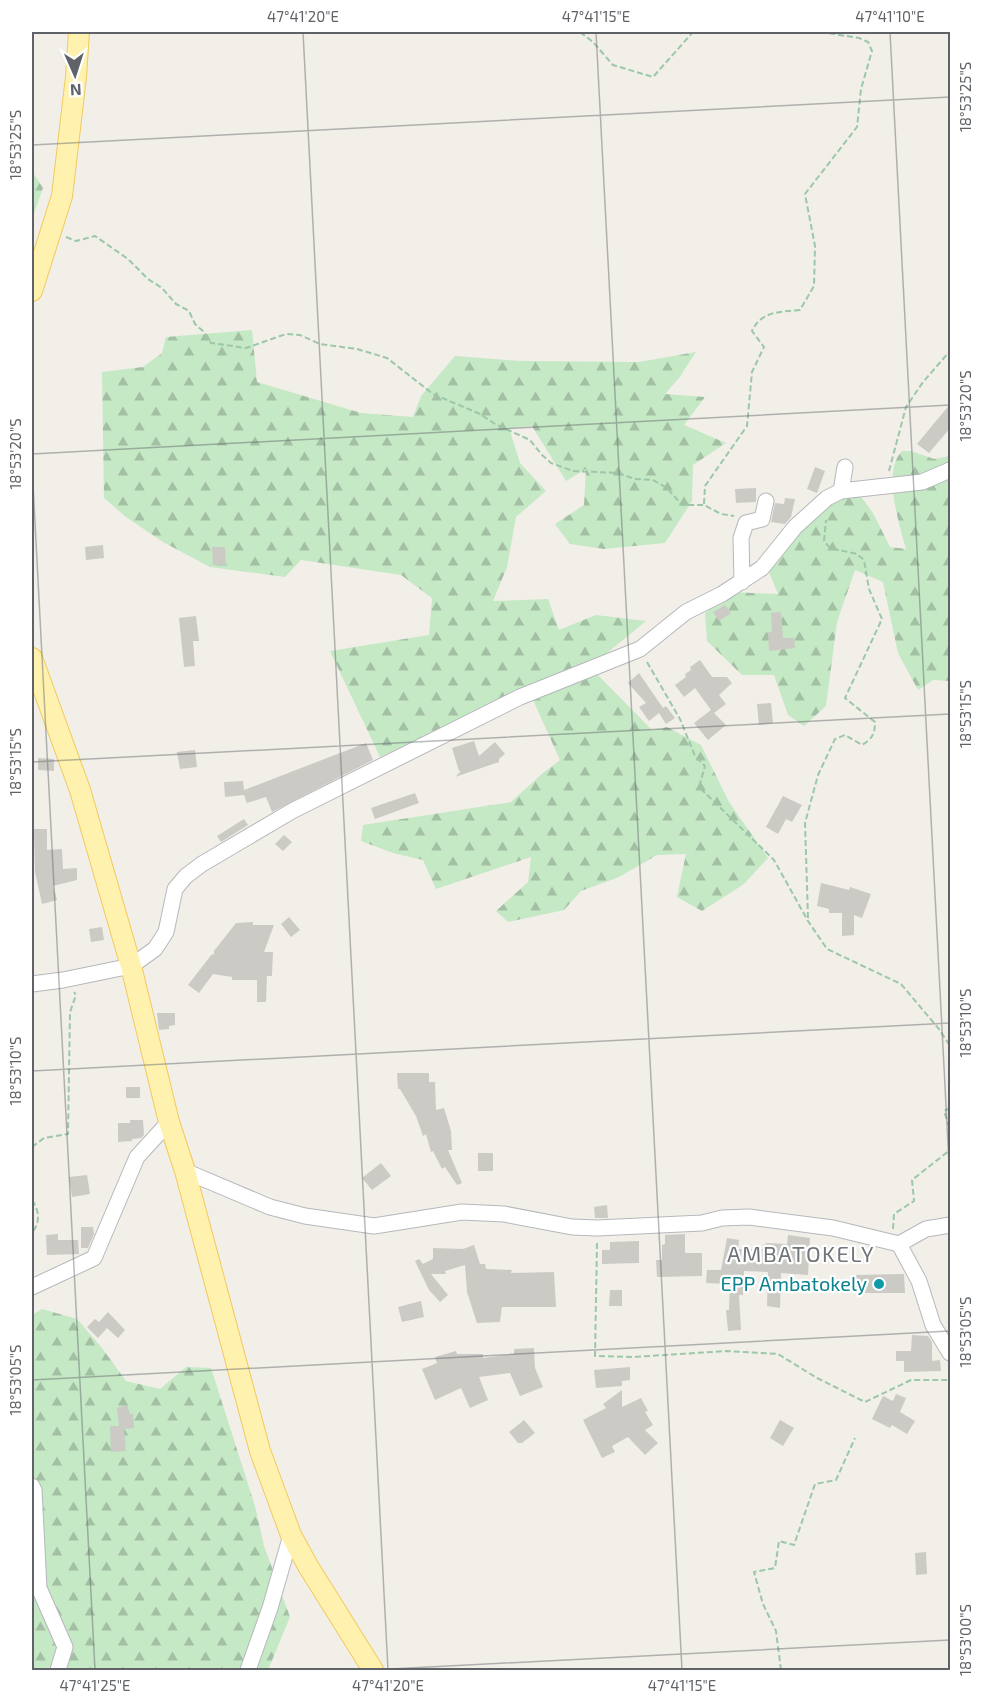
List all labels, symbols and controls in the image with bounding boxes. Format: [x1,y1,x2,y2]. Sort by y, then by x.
text: 47°41'20"E [267,7,339,25]
text: 47°41'15"E [562,7,630,25]
text: 47°41'10"E [855,7,925,25]
north arrow [45,45,105,105]
text: 18°53'25"S [956,62,974,132]
text: N [70,81,82,100]
text: 18°53'25"S [6,110,24,180]
text: 18°53'20"S [956,370,974,442]
text: 18°53'20"S [6,418,24,490]
text: 18°53'15"S [956,680,974,748]
text: 18°53'15"S [6,728,24,796]
text: 18°53'10"S [956,989,974,1057]
text: 18°53'10"S [6,1037,24,1105]
district label: AMBATOKELY [727,1240,875,1266]
place label: EPP Ambatokely [721,1271,867,1295]
marker: EPP Ambatokely [872,1277,886,1291]
text: 18°53'05"S [956,1297,974,1367]
text: 18°53'05"S [6,1345,24,1415]
text: 18°53'00"S [956,1604,974,1676]
text: 47°41'25"E [60,1676,130,1694]
text: 47°41'20"E [352,1676,424,1694]
text: 47°41'15"E [648,1676,716,1694]

